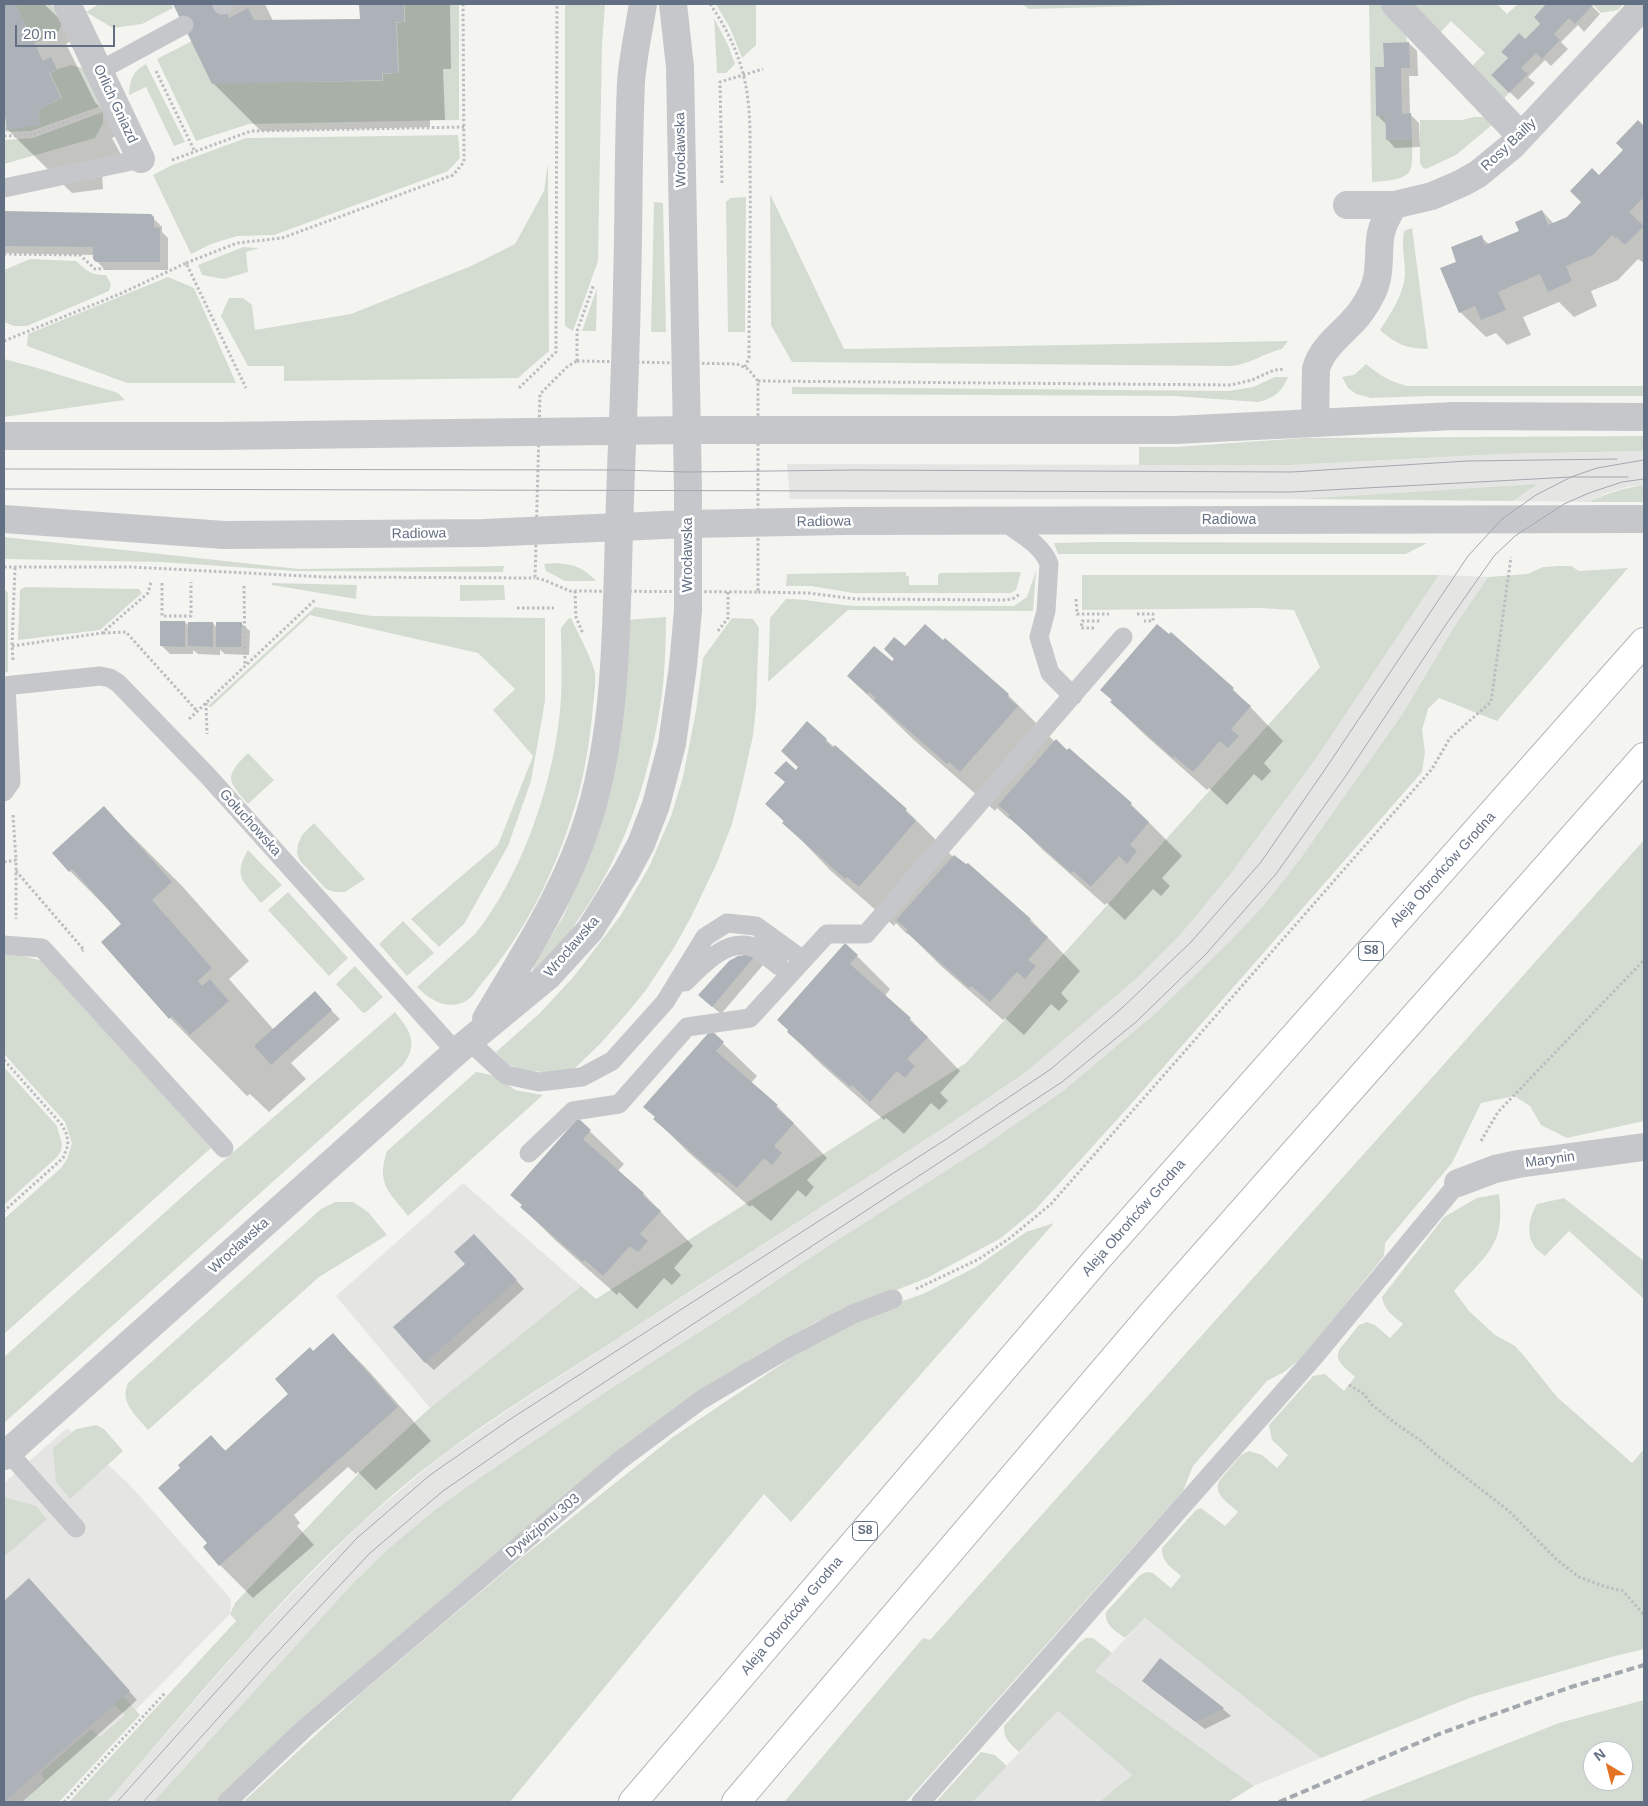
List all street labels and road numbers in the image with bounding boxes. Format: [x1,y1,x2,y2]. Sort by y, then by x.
street label: Orlich Gniazd [89,62,141,146]
street label: Wrocławska [672,112,690,188]
street label: Rosy Bailly [1478,115,1540,175]
street label: Radiowa [1202,512,1256,528]
street label: Radiowa [797,513,851,531]
street label: Wrocławska [680,517,696,593]
street label: Radiowa [392,525,446,543]
street label: Gołuchowska [216,786,284,860]
street label: Aleja Obrońców Grodna [1387,809,1499,931]
street label: Wrocławska [541,913,603,981]
road number: S8 [1358,941,1384,960]
street label: Marynin [1524,1148,1576,1172]
street label: Aleja Obrońców Grodna [1079,1156,1189,1280]
street label: Wrocławska [205,1215,273,1277]
street label: Dywizjonu 303 [503,1490,583,1562]
road number: S8 [852,1522,878,1540]
street label: Aleja Obrońców Grodna [738,1553,846,1679]

